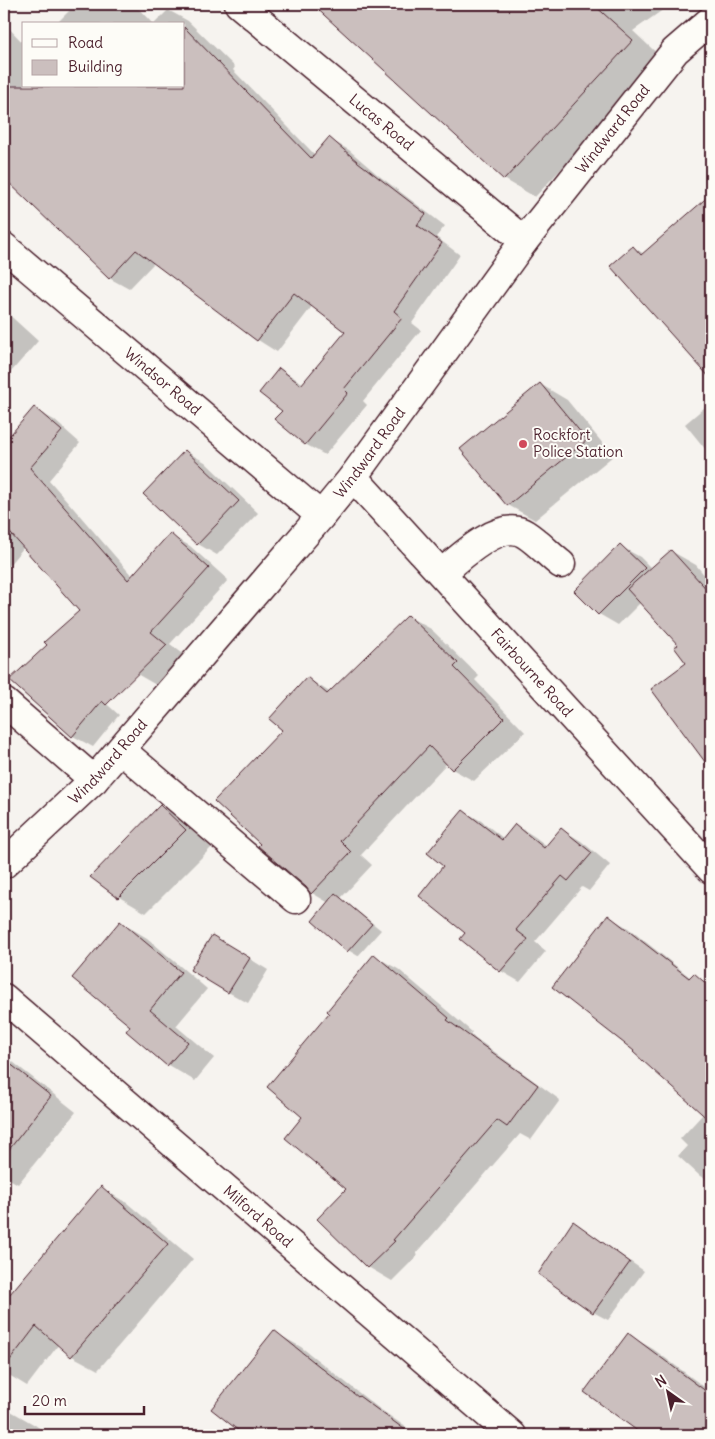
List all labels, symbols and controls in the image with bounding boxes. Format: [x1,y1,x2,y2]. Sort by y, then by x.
legend [22,22,185,88]
text: Road [68,33,103,52]
text: Building [68,57,123,76]
street label: Windward Road [571,80,654,177]
street label: Lucas Road [345,90,418,154]
street label: Windsor Road [121,343,205,419]
street label: Windward Road [329,403,409,502]
place label: Rockfort Police Station [533,425,623,461]
marker: Rockfort Police Station [517,438,529,450]
street label: Fairbourne Road [487,624,577,721]
street label: Windward Road [64,715,151,808]
street label: Milford Road [220,1181,297,1251]
north arrow [642,1366,692,1416]
text: N [652,1371,670,1391]
scale bar [25,1384,144,1416]
text: 20 m [32,1391,67,1410]

